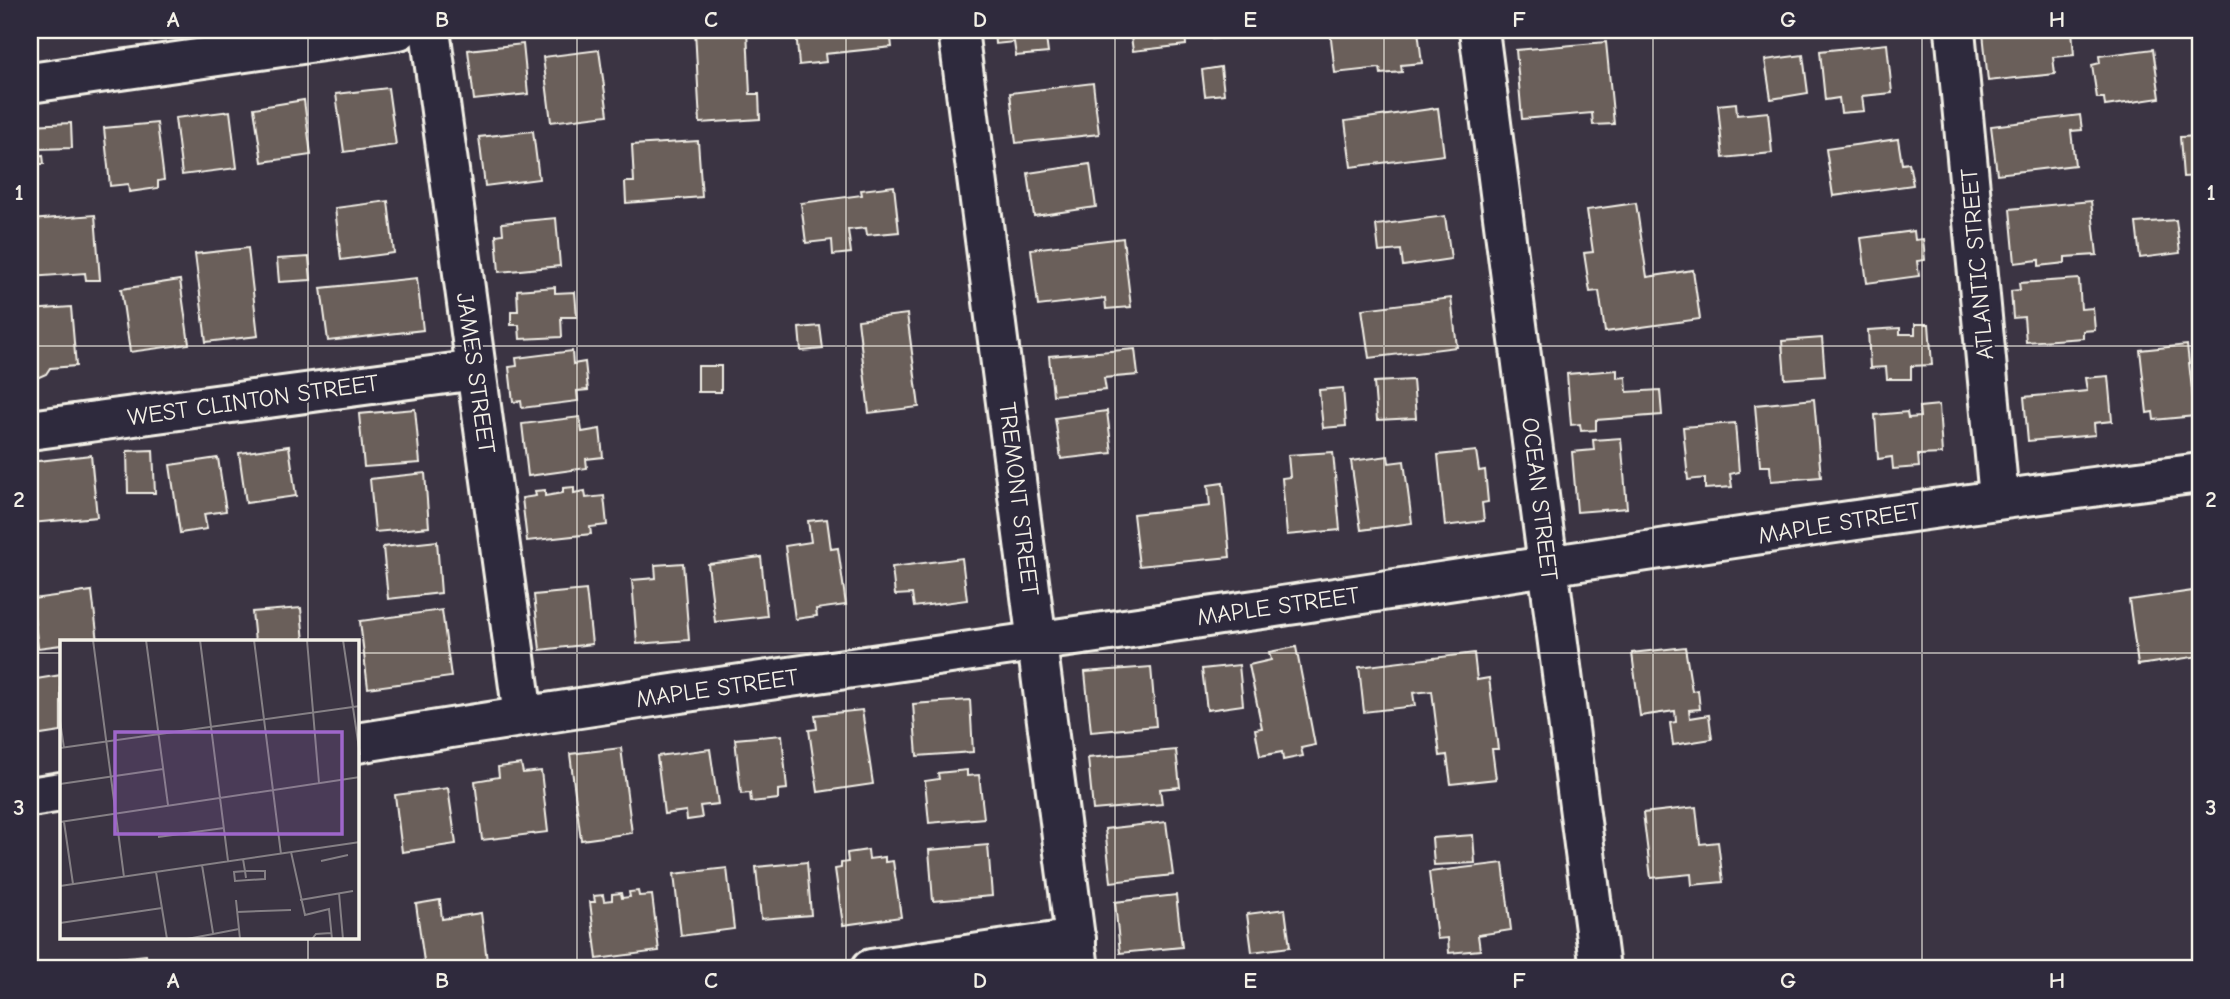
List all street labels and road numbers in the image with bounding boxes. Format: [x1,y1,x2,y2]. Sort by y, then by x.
street label: ATLANTIC STREET [1955,167,1999,361]
street label: JAMES STREET [451,291,501,456]
street label: WEST CLINTON STREET [126,368,381,431]
street label: TREMONT STREET [993,401,1045,598]
street label: OCEAN STREET [1516,416,1564,583]
street label: MAPLE STREET [1756,496,1922,550]
street label: MAPLE STREET [1195,581,1361,631]
street label: MAPLE STREET [634,663,800,713]

